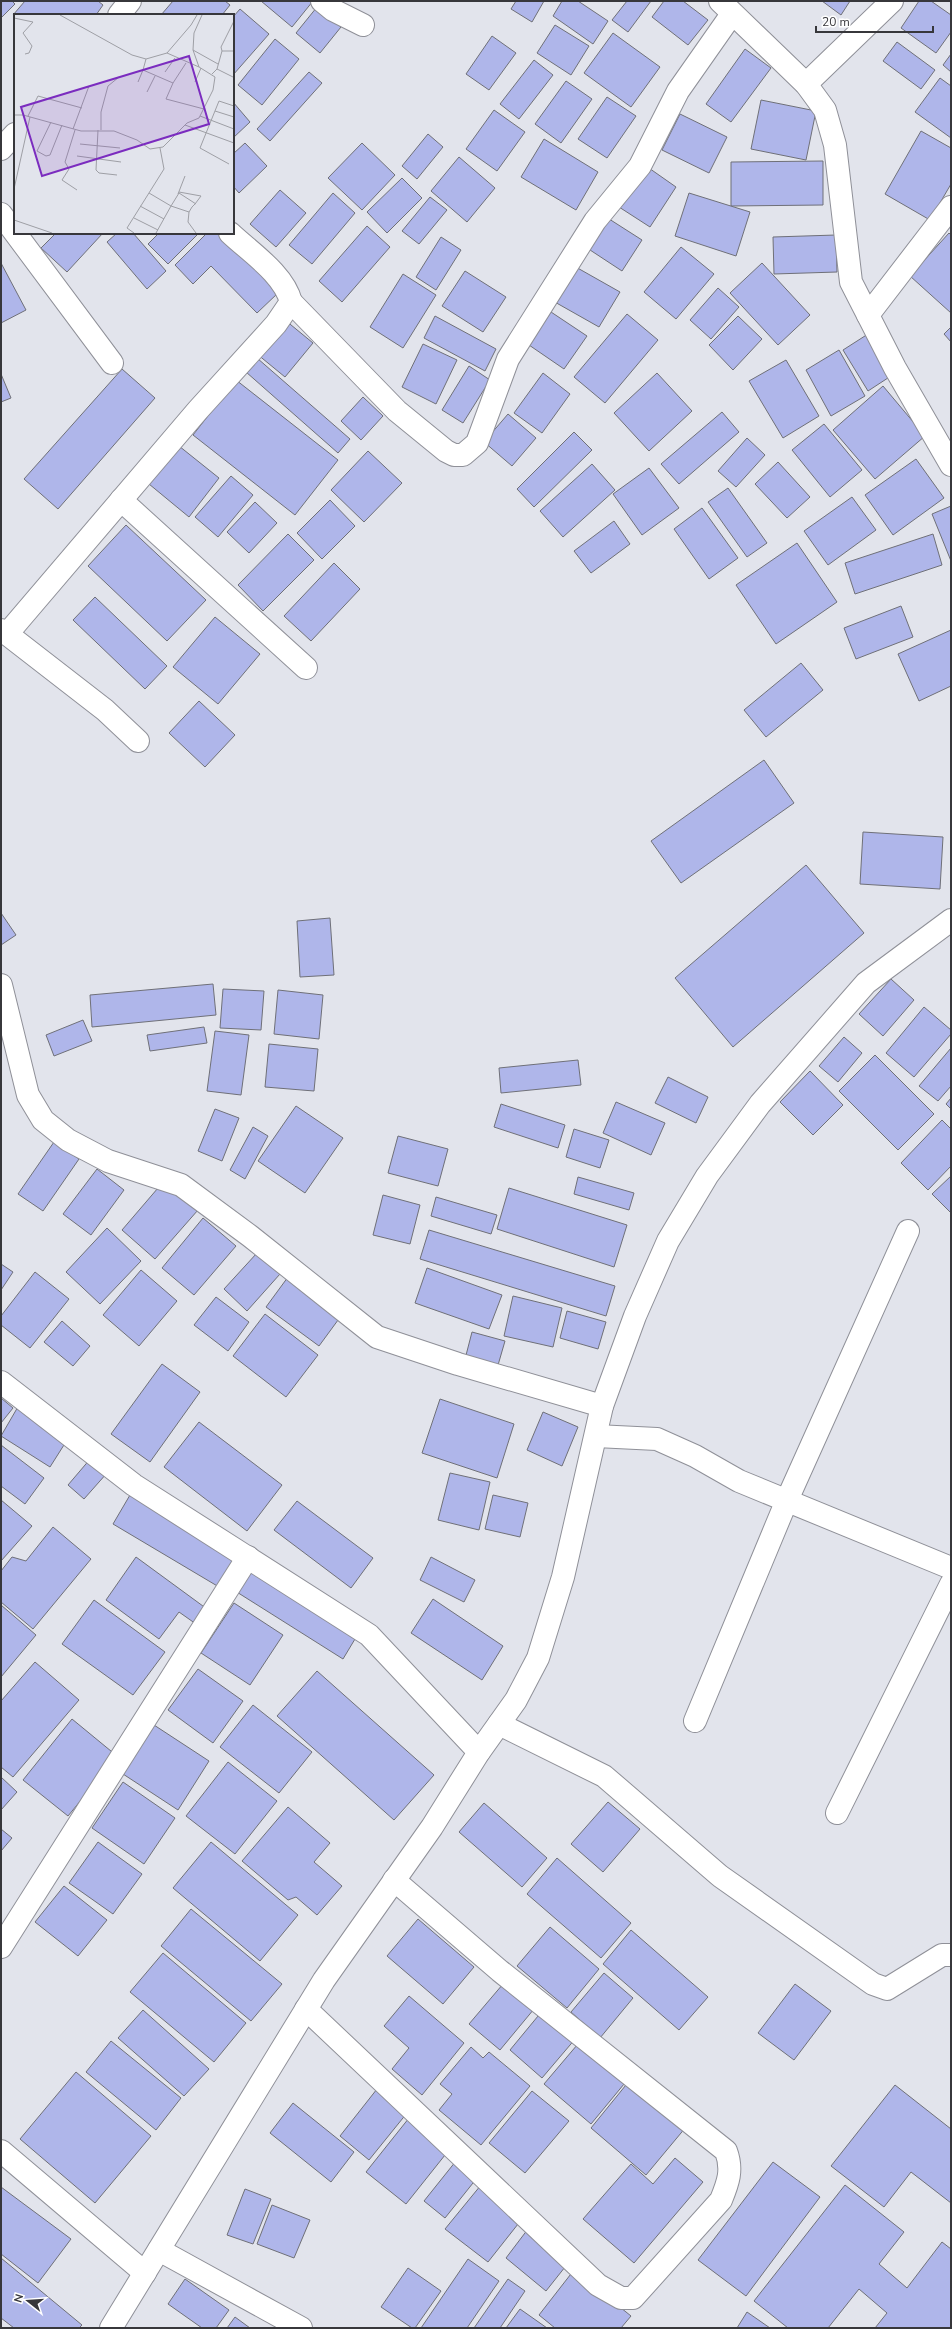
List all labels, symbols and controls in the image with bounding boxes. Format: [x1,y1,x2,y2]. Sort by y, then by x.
scale bar [816,8,933,34]
inset map [14,14,234,234]
text: 20 m [822,14,850,30]
north arrow [8,2281,48,2321]
text: N [11,2292,27,2304]

